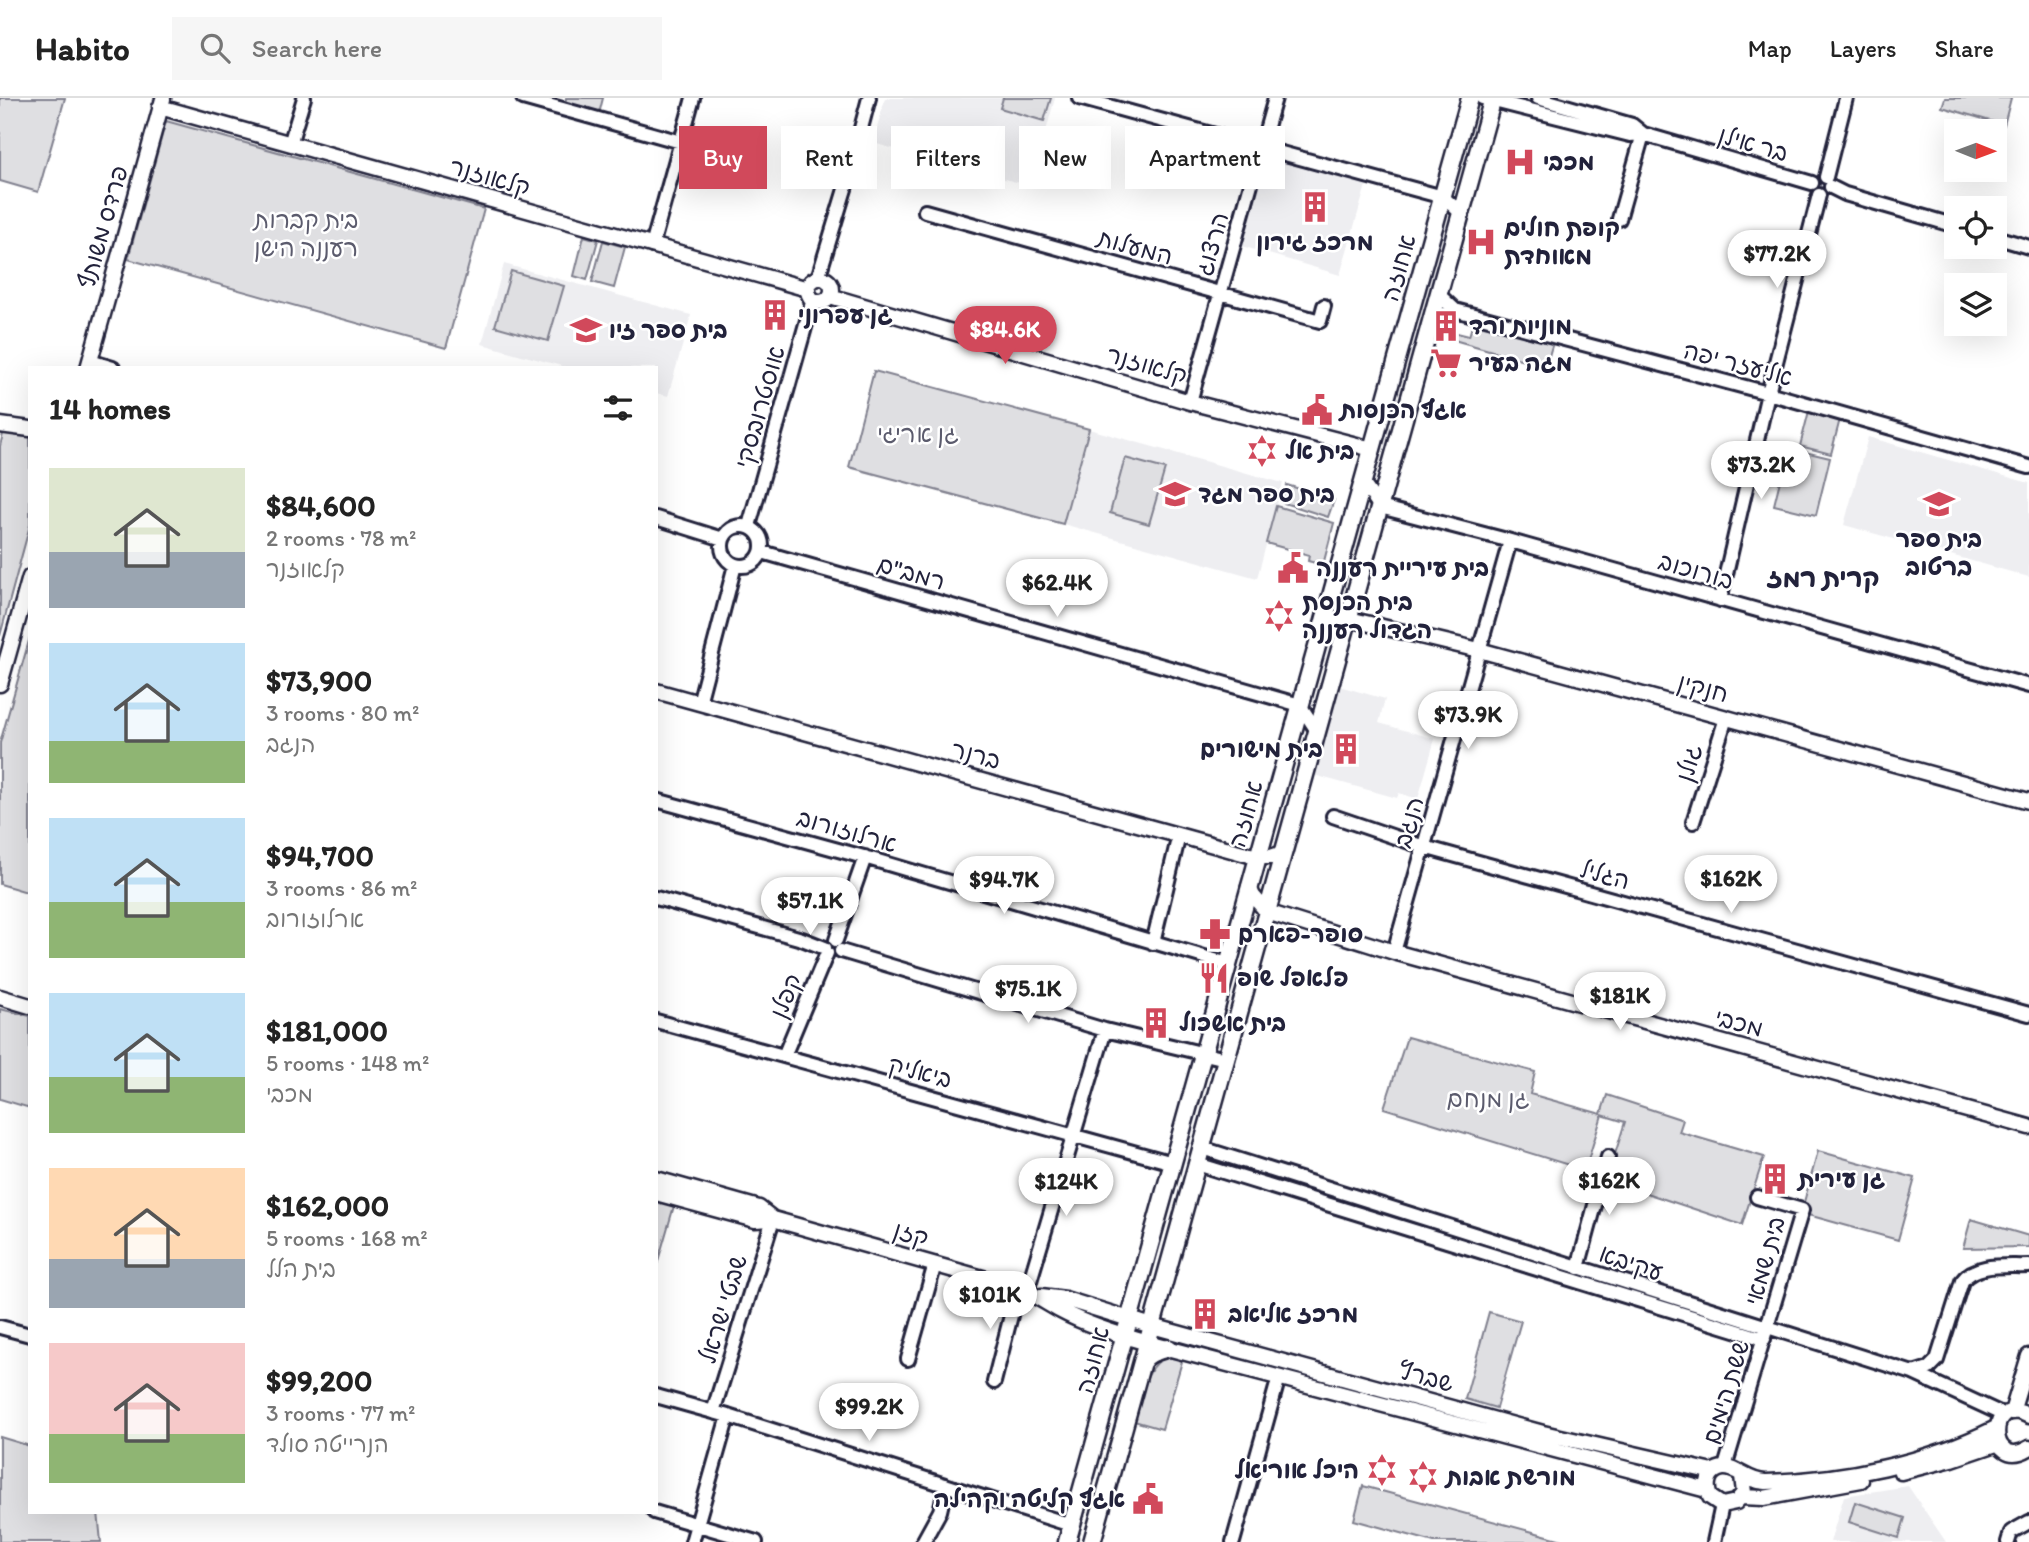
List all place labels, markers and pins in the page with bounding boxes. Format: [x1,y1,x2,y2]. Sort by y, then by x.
hospital icon: מכבי [1503,145,1537,179]
place label: מכבי [1543,147,1594,176]
building icon: מרכז גירון [1298,190,1332,224]
place label: קופת חולים מאוחדת [1504,213,1620,270]
hospital icon: קופת חולים מאוחדת [1464,225,1498,259]
place label: מרכז גירון [1256,227,1374,257]
pin: $77.2K [1720,230,1834,290]
building icon: גן עפרוני [758,298,792,332]
place label: גן עפרוני [798,300,893,329]
pin: $84.6K [948,306,1062,366]
building icon: מוניות ורד [1429,309,1463,343]
place label: מוניות ורד [1469,311,1572,341]
school or university icon: בית ספר זיו [569,313,603,347]
place label: בית ספר זיו [609,315,728,344]
supermarket icon: מגה בעיר [1429,346,1463,380]
place label: מגה בעיר [1469,348,1572,377]
public building icon: אגף הכנסות [1300,393,1334,427]
place label: אגף הכנסות [1338,395,1467,425]
synagogue icon: בית אל [1245,434,1279,468]
place label: בית אל [1285,436,1355,465]
pin: $73.2K [1704,442,1818,501]
school or university icon: בית ספר מגד [1158,477,1192,511]
place label: בית ספר מגד [1198,479,1335,508]
school or university icon: בית ספר ברטוב [1922,487,1956,521]
place label: בית ספר ברטוב [1896,524,1982,581]
public building icon: בית עיריית רעננה [1276,551,1310,585]
place label: בית עיריית רעננה [1316,553,1489,582]
pin: $62.4K [1000,560,1114,619]
place label: בית הכנסת הגדול רעננה [1302,587,1432,644]
synagogue icon: בית הכנסת הגדול רעננה [1262,599,1296,633]
pin: $73.9K [1411,692,1525,751]
building icon: בית מישורים [1329,732,1363,766]
place label: בית מישורים [1200,734,1323,763]
pin: $94.7K [947,856,1061,916]
pin: $162K [1682,856,1780,915]
pin: $57.1K [753,878,867,937]
pharmacy icon: סופר-פארם [1198,917,1232,951]
place label: סופר-פארם [1238,919,1363,948]
restaurant icon: פלאפל שופ [1197,961,1231,995]
place label: פלאפל שופ [1237,963,1349,992]
pin: $75.1K [971,965,1085,1025]
pin: $181K [1571,972,1669,1032]
building icon: בית אשכול [1139,1006,1173,1040]
place label: בית אשכול [1179,1008,1286,1037]
pin: $124K [1017,1158,1115,1218]
pin: $162K [1560,1158,1658,1217]
building icon: גן עירית [1758,1162,1792,1196]
place label: גן עירית [1796,1164,1886,1193]
pin: $101K [941,1272,1039,1331]
building icon: מרכז אליאב [1188,1297,1222,1331]
place label: מרכז אליאב [1227,1299,1358,1328]
pin: $99.2K [812,1384,926,1443]
synagogue icon: היכל אוריאל [1365,1453,1399,1487]
place label: היכל אוריאל [1235,1455,1359,1484]
synagogue icon: מורשת אבות [1406,1460,1440,1494]
place label: מורשת אבות [1444,1462,1576,1491]
public building icon: אגף קליטה וקהילה [1131,1482,1165,1516]
place label: אגף קליטה וקהילה [934,1484,1125,1514]

